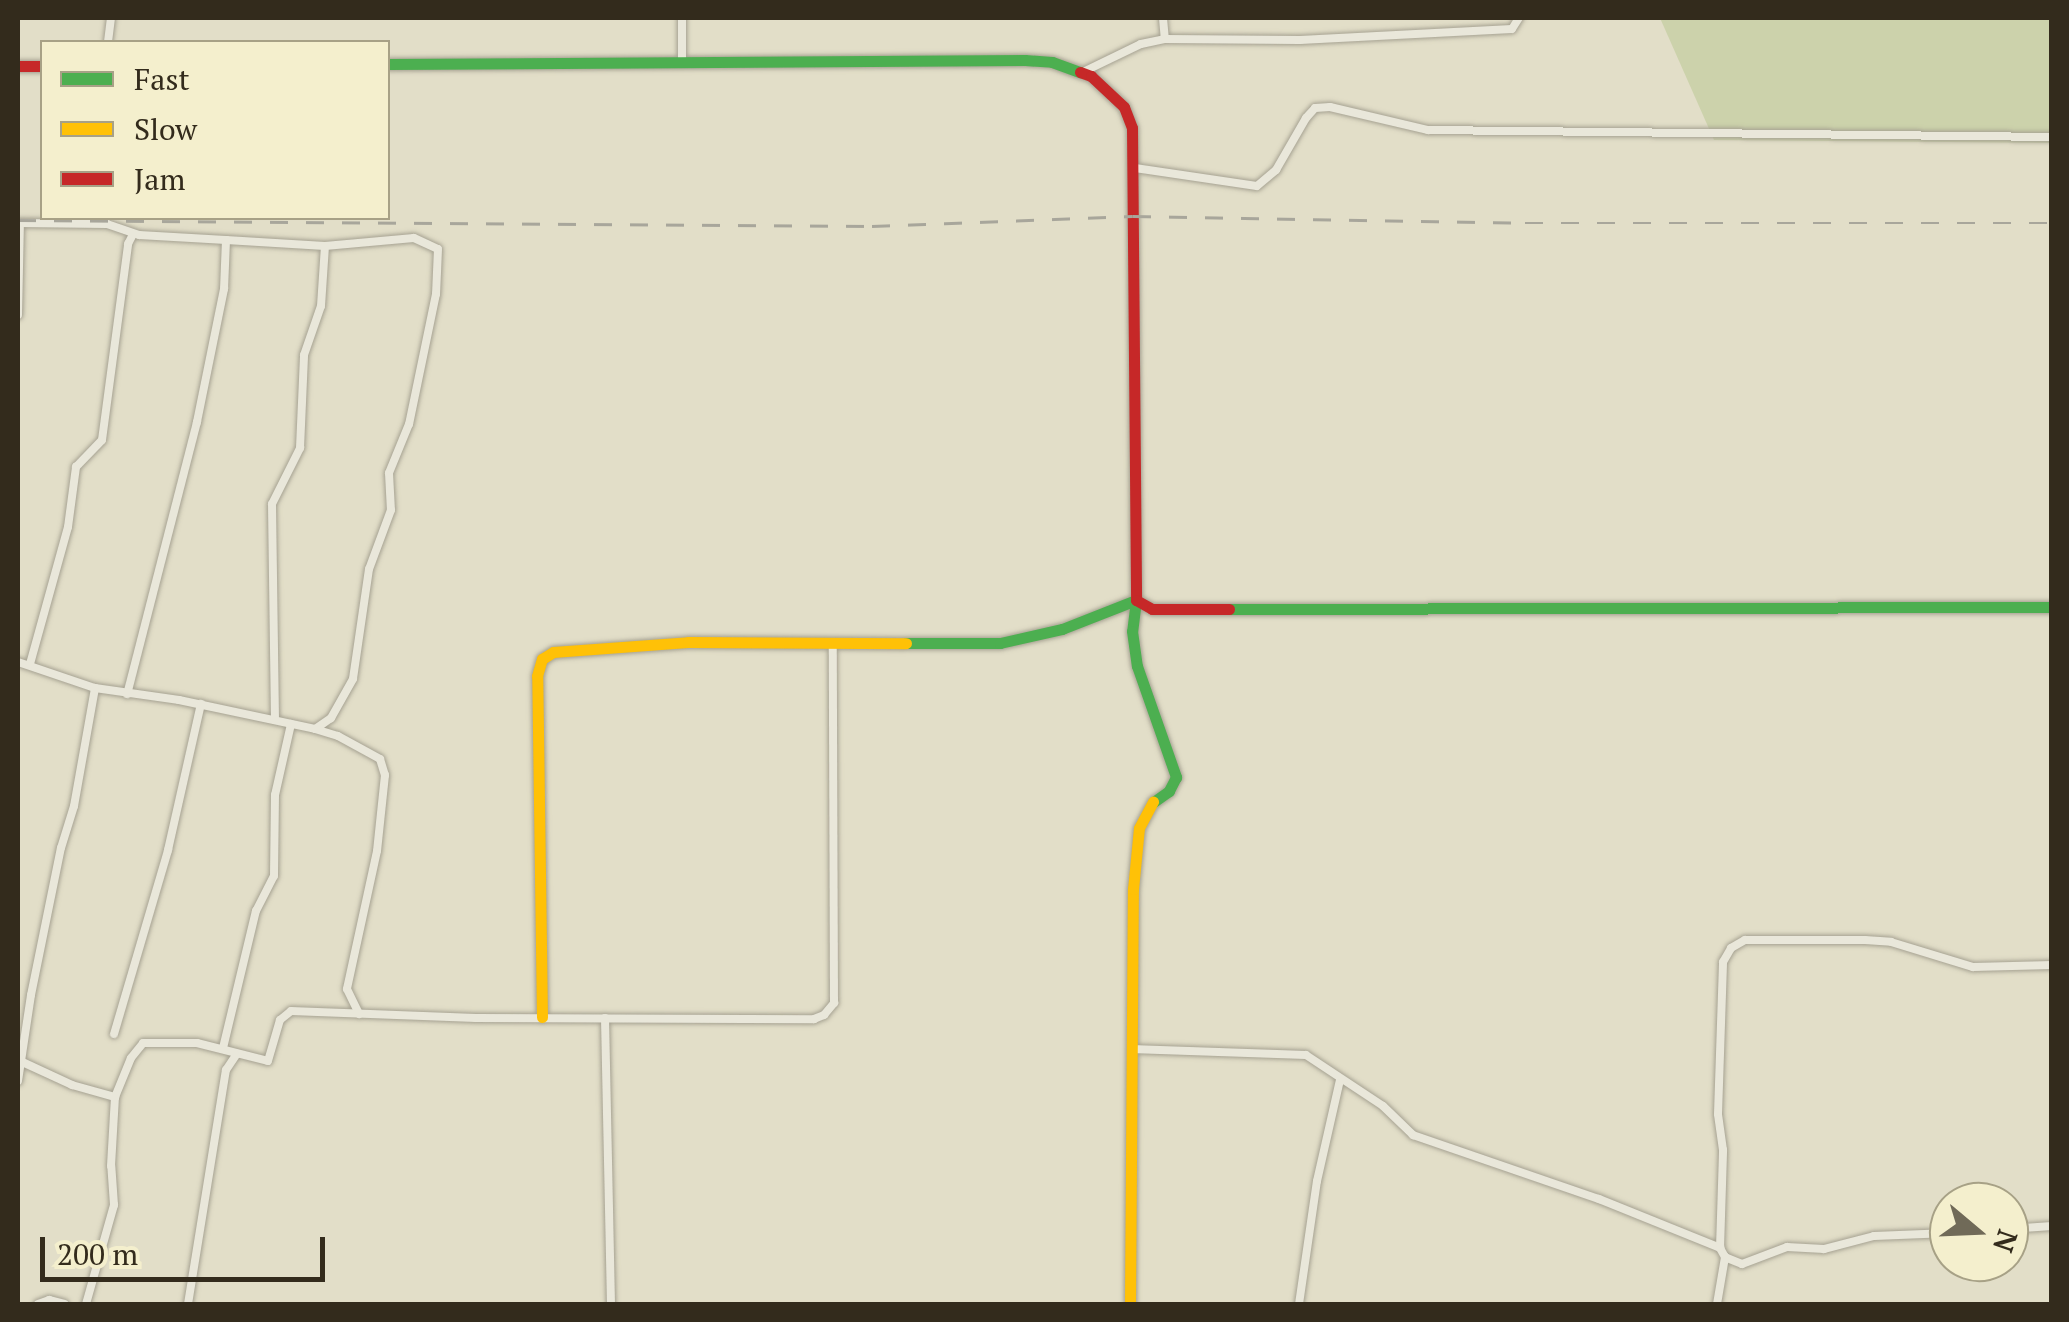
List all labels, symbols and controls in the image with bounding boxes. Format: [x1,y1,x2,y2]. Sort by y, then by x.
legend [40,40,390,220]
text: Fast [134,59,190,99]
text: Slow [134,109,197,149]
text: Jam [134,159,185,199]
north arrow [1929,1182,2029,1282]
scale bar [45,1217,330,1279]
text: N [1985,1225,2027,1257]
text: 200 m [57,1234,138,1274]

